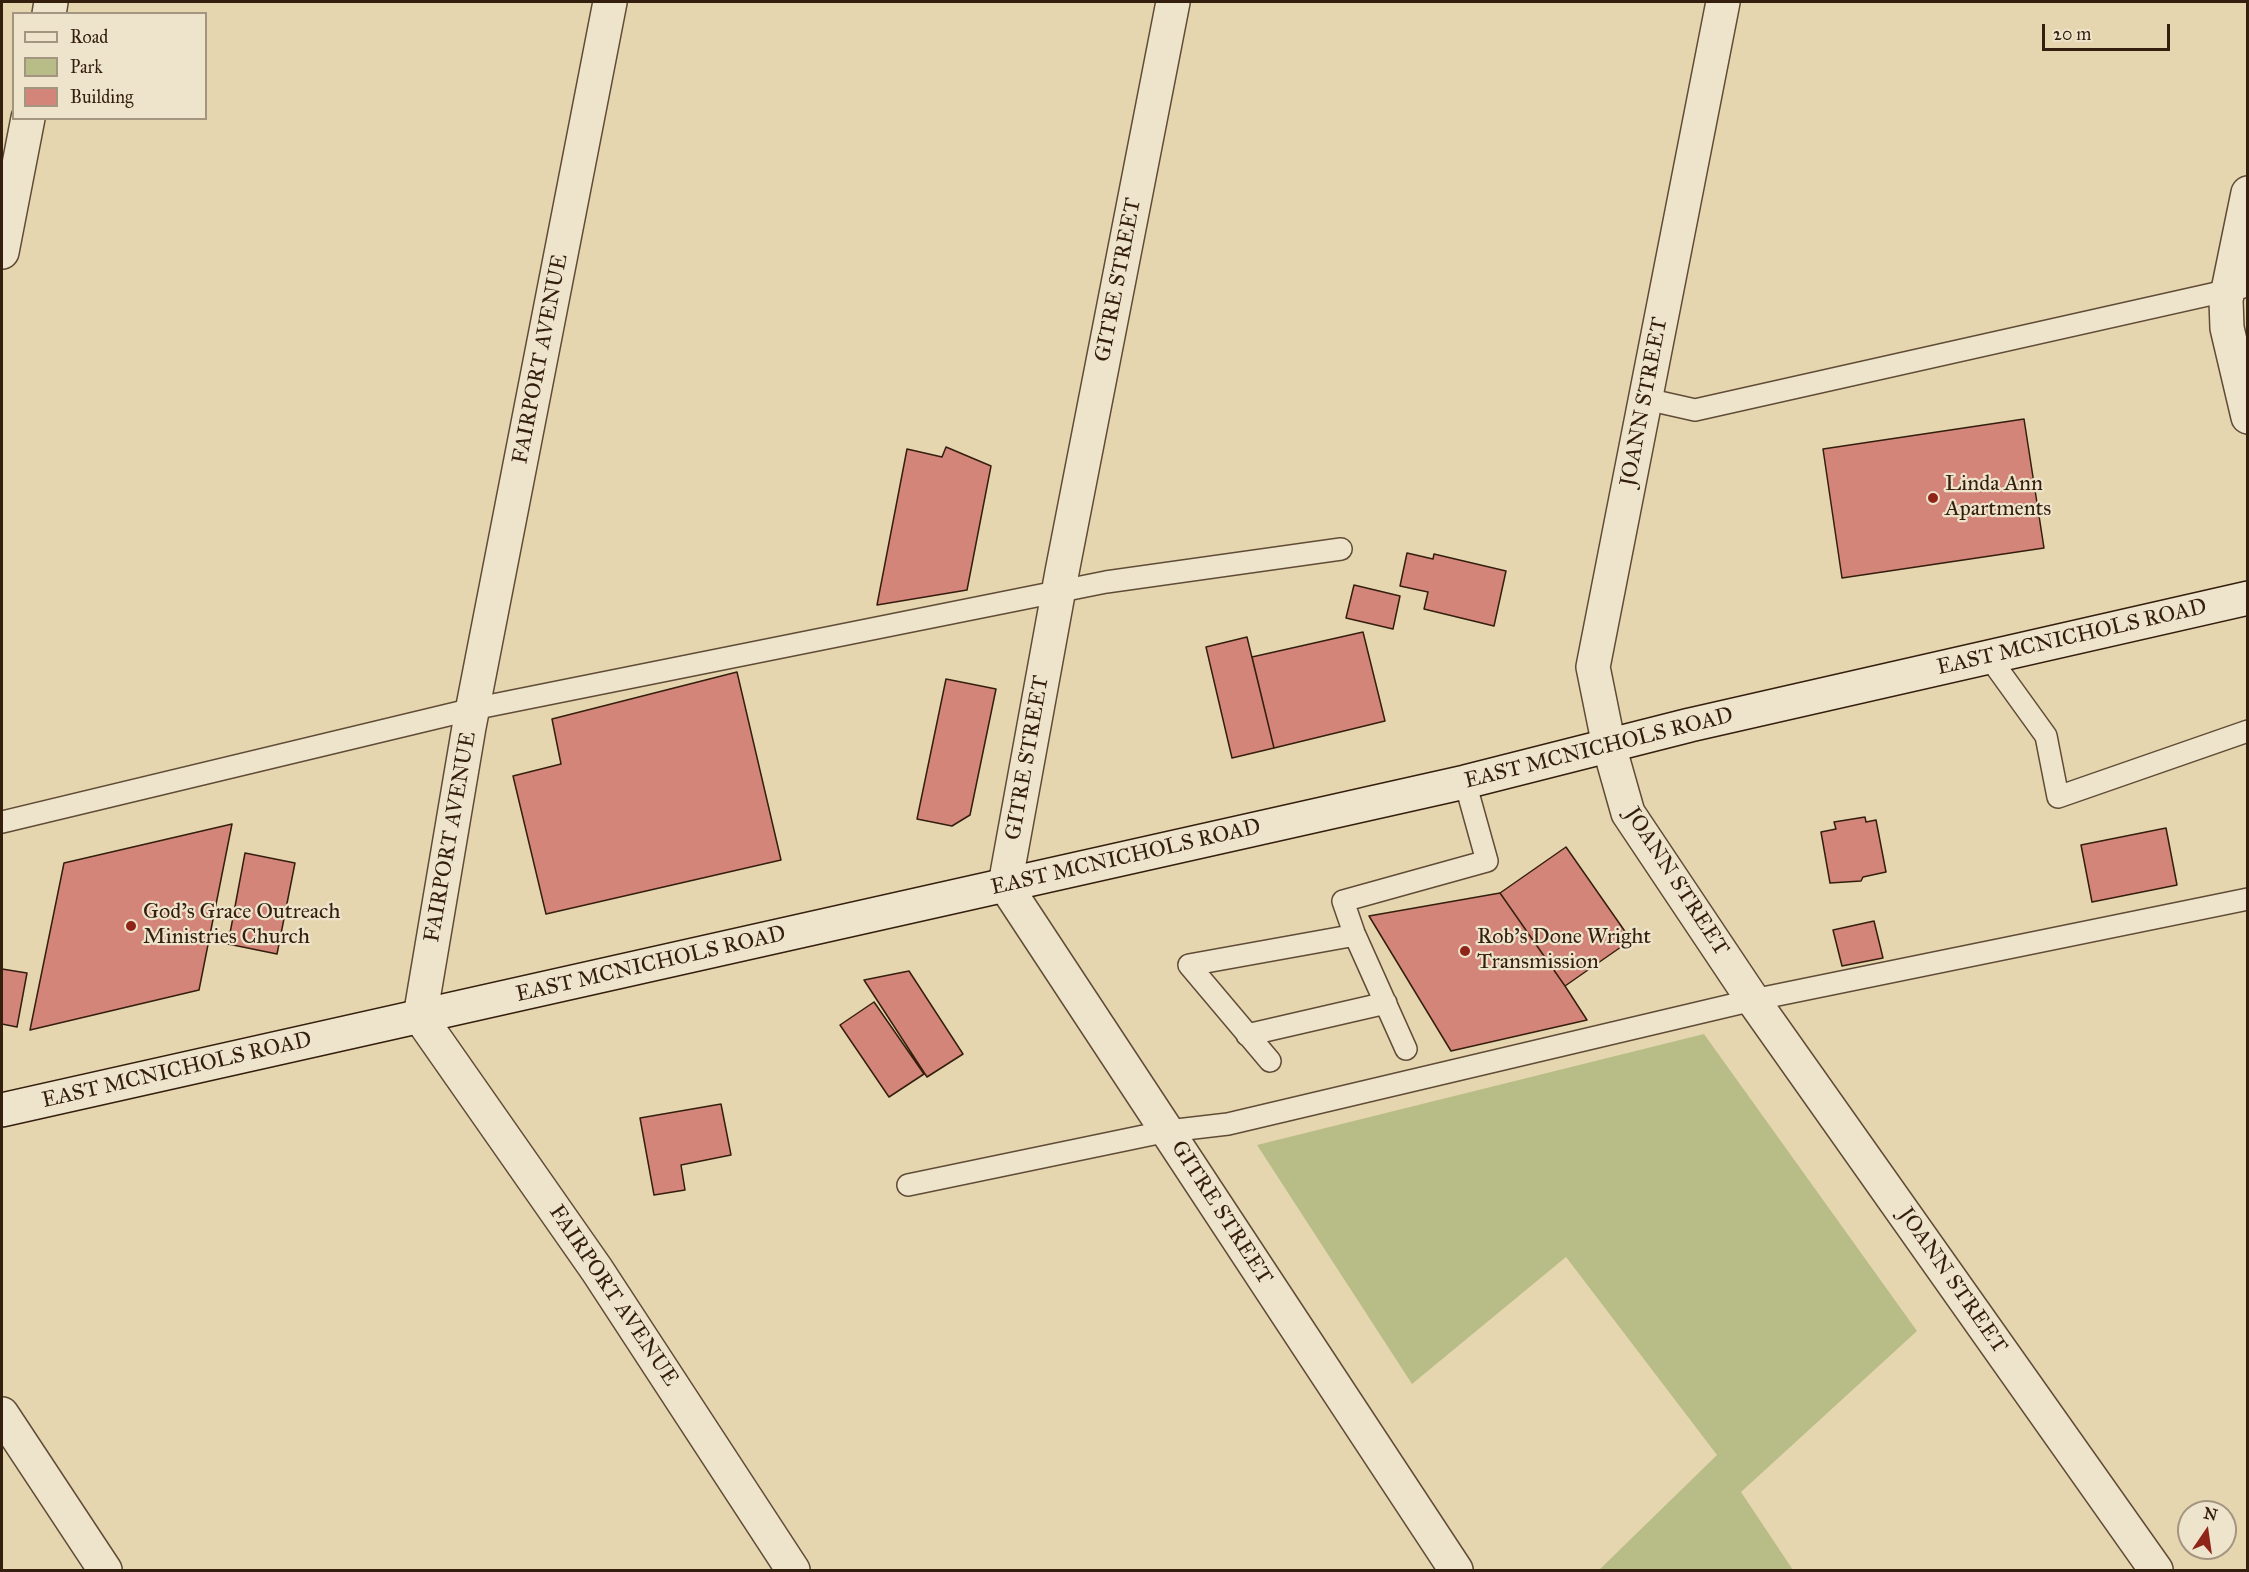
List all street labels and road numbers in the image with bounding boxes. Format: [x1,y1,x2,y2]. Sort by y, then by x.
street label: GITRE STREET [1090,196,1148,364]
street label: FAIRPORT AVENUE [508,252,574,466]
street label: JOANN STREET [1616,315,1674,489]
street label: EAST MCNICHOLS ROAD [1935,594,2209,682]
street label: GITRE STREET [1001,674,1055,842]
street label: EAST MCNICHOLS ROAD [1462,703,1736,795]
street label: FAIRPORT AVENUE [419,730,483,944]
street label: JOANN STREET [1618,803,1734,961]
street label: EAST MCNICHOLS ROAD [989,814,1263,902]
street label: EAST MCNICHOLS ROAD [514,921,788,1009]
street label: EAST MCNICHOLS ROAD [40,1027,314,1115]
street label: GITRE STREET [1165,1136,1277,1290]
street label: FAIRPORT AVENUE [542,1200,684,1392]
street label: JOANN STREET [1892,1203,2012,1359]

